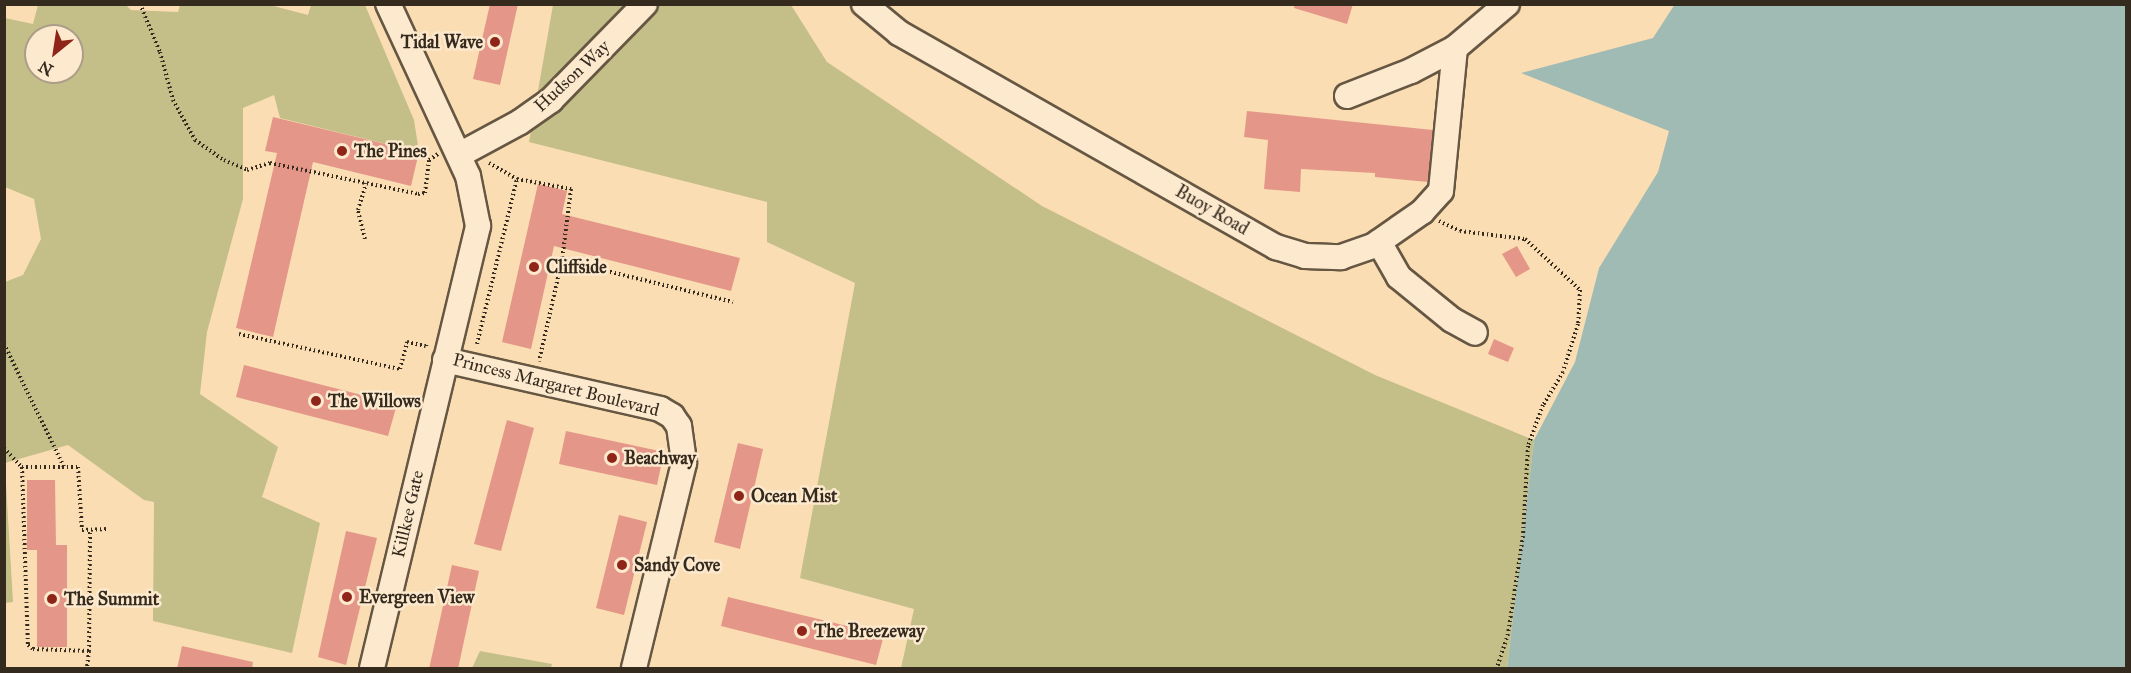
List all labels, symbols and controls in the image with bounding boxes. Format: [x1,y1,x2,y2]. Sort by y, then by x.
north arrow [24,24,84,84]
place label: Tidal Wave [401,31,483,53]
marker: Tidal Wave [488,35,502,49]
street label: Hudson Way [530,36,614,116]
text: N [35,57,56,80]
place label: The Pines [354,140,427,162]
marker: The Pines [335,144,349,158]
street label: Buoy Road [1171,180,1253,240]
place label: Cliffside [546,256,607,278]
marker: Cliffside [527,260,541,274]
street label: Princess Margaret Boulevard [451,349,661,421]
place label: The Willows [328,390,421,412]
marker: The Willows [309,394,323,408]
place label: Beachway [624,447,696,469]
marker: Beachway [605,451,619,465]
street label: Killkee Gate [387,468,429,560]
place label: Ocean Mist [751,485,837,507]
marker: Ocean Mist [732,489,746,503]
place label: Sandy Cove [634,554,720,576]
marker: Sandy Cove [615,558,629,572]
place label: Evergreen View [359,586,474,608]
place label: The Summit [64,588,159,610]
marker: Evergreen View [340,590,354,604]
marker: The Summit [45,592,59,606]
place label: The Breezeway [814,620,924,642]
marker: The Breezeway [795,624,809,638]

